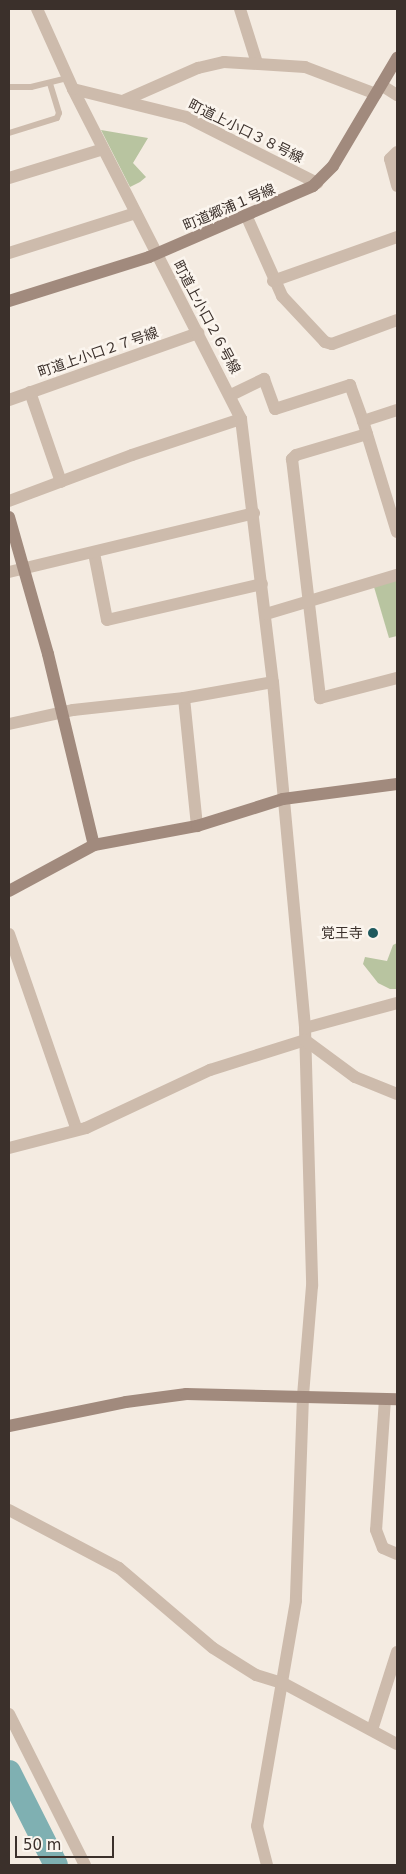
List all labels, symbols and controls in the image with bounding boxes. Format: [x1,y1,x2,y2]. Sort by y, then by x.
street label: 町道上小口３８号線 [186,96,306,166]
street label: 町道郷浦１号線 [181,180,277,234]
street label: 町道上小口２６号線 [170,257,244,377]
street label: 町道上小口２７号線 [36,324,160,380]
place label: 覚王寺 [321,925,363,941]
marker: 覚王寺 [367,927,379,939]
scale bar [18,1826,116,1858]
text: 50 m [23,1836,61,1854]

